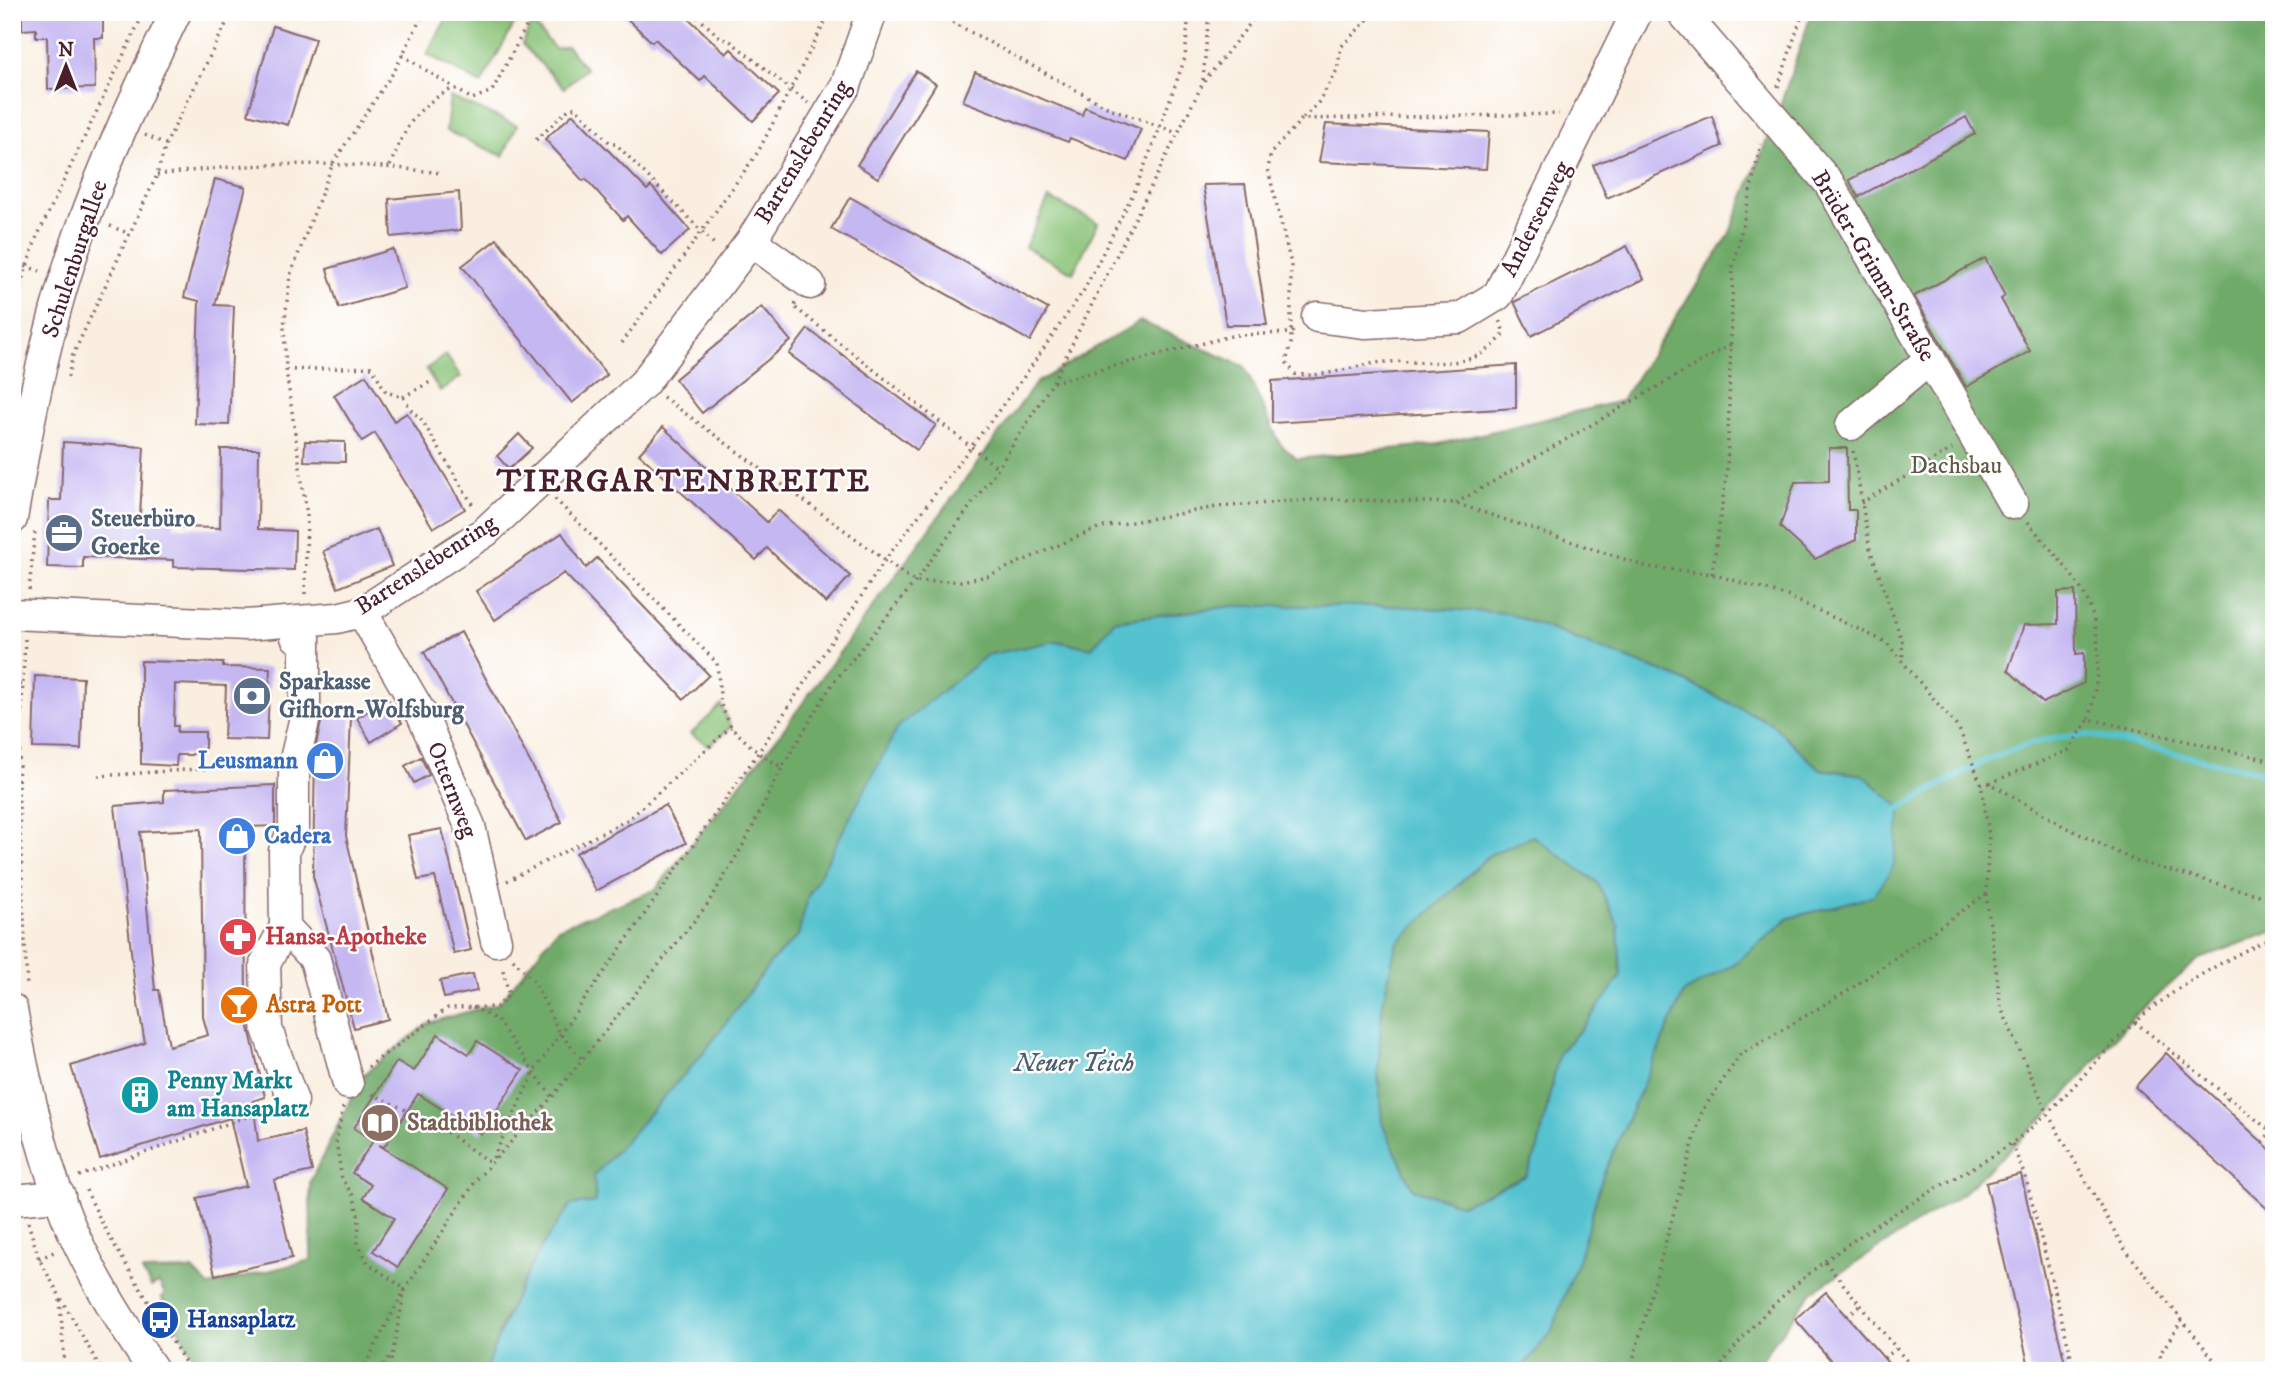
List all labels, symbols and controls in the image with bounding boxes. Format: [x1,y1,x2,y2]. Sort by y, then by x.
north arrow [32,32,102,102]
text: N [58,39,74,62]
street label: Bartenslebenring [748,74,858,229]
street label: Andersenweg [1494,156,1578,282]
street label: Brüder-Grimm-Straße [1804,165,1942,367]
street label: Schulenburgallee [35,176,115,342]
park label: Dachsbau [1910,451,2002,481]
district label: TIERGARTENBREITE [496,462,871,502]
place label: Steuerbüro Goerke [91,504,195,562]
street label: Bartenslebenring [350,508,503,622]
office icon: Steuerbüro Goerke [43,512,85,554]
place label: Sparkasse Gifhorn-Wolfsburg [279,667,465,725]
bank icon: Sparkasse Gifhorn-Wolfsburg [231,675,273,717]
street label: Otternweg [420,738,484,843]
shop icon: Leusmann [304,740,346,782]
place label: Leusmann [198,746,298,776]
shop icon: Cadera [216,815,258,857]
place label: Cadera [264,821,332,851]
pharmacy icon: Hansa-Apotheke [217,916,259,958]
place label: Hansa-Apotheke [265,922,427,952]
bar icon: Astra Pott [218,984,260,1026]
place label: Astra Pott [265,990,362,1020]
water label: Neuer Teich [1012,1047,1134,1080]
place label: Penny Markt am Hansaplatz [167,1066,309,1124]
building icon: Penny Markt am Hansaplatz [119,1074,161,1116]
library icon: Stadtbibliothek [359,1102,401,1144]
place label: Stadtbibliothek [407,1108,554,1138]
bus stop icon: Hansaplatz [139,1299,181,1341]
place label: Hansaplatz [187,1305,296,1335]

